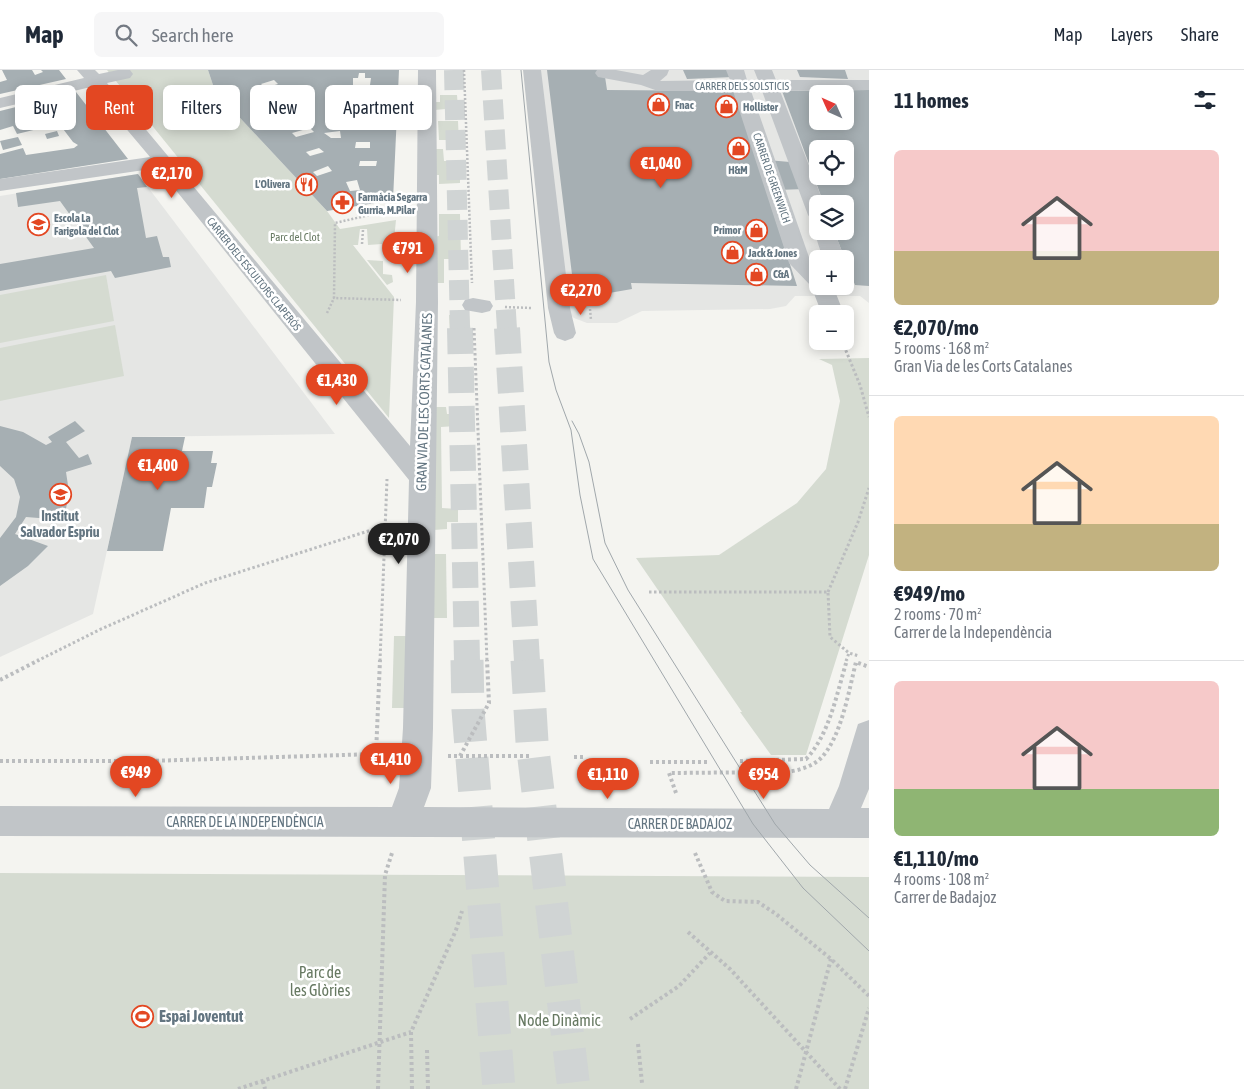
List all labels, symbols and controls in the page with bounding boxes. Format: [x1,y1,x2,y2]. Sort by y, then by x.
search box [94,12,444,57]
text: Map [25,21,64,48]
icon: search [112,21,140,49]
text: Search here [152,24,234,46]
text: Map [1053,24,1082,45]
text: Layers [1110,24,1153,45]
text: Share [1181,24,1219,45]
street label: CARRER DELS SOLSTICIS [695,80,789,92]
chip: Buy [15,85,76,130]
chip: Rent [86,85,153,130]
chip: Filters [163,85,240,130]
chip: New [250,85,315,130]
chip: Apartment [325,85,432,130]
north arrow [809,85,854,130]
map controls [809,85,854,350]
icon: filters [1191,86,1219,114]
text: 11 homes [894,88,969,112]
shop icon: Fnac [647,93,671,117]
shop icon: Hollister [715,95,739,119]
place label: Fnac [675,99,695,111]
place label: Hollister [743,101,779,113]
street label: CARRER DE GREENWICH [751,131,793,225]
shop icon: H&M [726,137,750,161]
button: locate [809,140,854,185]
pin: €1,040 [620,146,702,189]
text: €1,040 [641,154,681,172]
pin: €2,170 [131,156,213,199]
text: €2,170 [152,164,192,182]
place label: H&M [728,164,748,176]
restaurant icon: L'Olivera [294,172,318,196]
place label: L'Olivera [255,178,290,190]
icon: home [1012,183,1102,273]
pharmacy icon: Farmàcia Segarra Gurria, M.Pilar [330,191,354,215]
place label: Farmàcia Segarra Gurria, M.Pilar [358,191,427,216]
button: layers [809,195,854,240]
school or university icon: Escola La Farigola del Clot [26,212,50,236]
place label: Escola La Farigola del Clot [54,212,120,237]
street label: CARRER DELS ESCULTORS CLAPERÓS [205,215,304,333]
shop icon: Primor [745,218,769,242]
place label: Primor [714,224,742,236]
park label: Parc del Clot [270,231,320,243]
pin: €791 [378,232,438,274]
text: €791 [393,239,423,257]
shop icon: Jack & Jones [720,241,744,265]
place label: Jack & Jones [747,247,797,259]
button: + [809,250,854,295]
shop icon: C&A [745,262,769,286]
place label: C&A [773,268,790,280]
pin: €2,270 [540,274,622,316]
text: €2,270 [561,281,601,299]
button: − [809,305,854,350]
street label: GRAN VIA DE LES CORTS CATALANES [413,313,435,491]
text: €2,070/mo [894,315,979,339]
text: 5 rooms · 168 m² [894,339,989,357]
text: Gran Via de les Corts Catalanes [894,357,1072,375]
pin: €1,430 [296,364,378,406]
text: €1,430 [317,371,357,389]
pin: €1,400 [117,448,199,491]
icon: home [1012,448,1102,538]
text: €1,400 [138,456,178,474]
school or university icon: Institut Salvador Espriu [48,482,72,506]
place label: Institut Salvador Espriu [20,508,100,540]
pin: €2,070 [358,522,440,565]
text: €2,070 [379,530,419,548]
text: €949/mo [894,581,965,605]
text: 2 rooms · 70 m² [894,605,982,623]
text: Carrer de la Independència [894,623,1052,641]
icon: home [1012,713,1102,803]
pin: €1,410 [350,742,432,785]
text: €1,410 [371,750,411,768]
pin: €949 [106,756,166,798]
pin: €1,110 [567,758,649,800]
pin: €954 [734,758,794,800]
text: €949 [121,763,151,781]
text: €1,110 [588,765,628,783]
text: €954 [749,765,779,783]
street label: CARRER DE LA INDEPENDÈNCIA [166,814,324,830]
street label: CARRER DE BADAJOZ [628,816,732,832]
text: €1,110/mo [894,846,979,870]
text: 4 rooms · 108 m² [894,870,989,888]
text: Carrer de Badajoz [894,888,996,906]
park label: Parc de les Glòries [290,963,351,999]
sports icon: Espai Joventut [131,1004,155,1028]
place label: Espai Joventut [159,1007,244,1025]
park label: Node Dinàmic [518,1011,601,1029]

